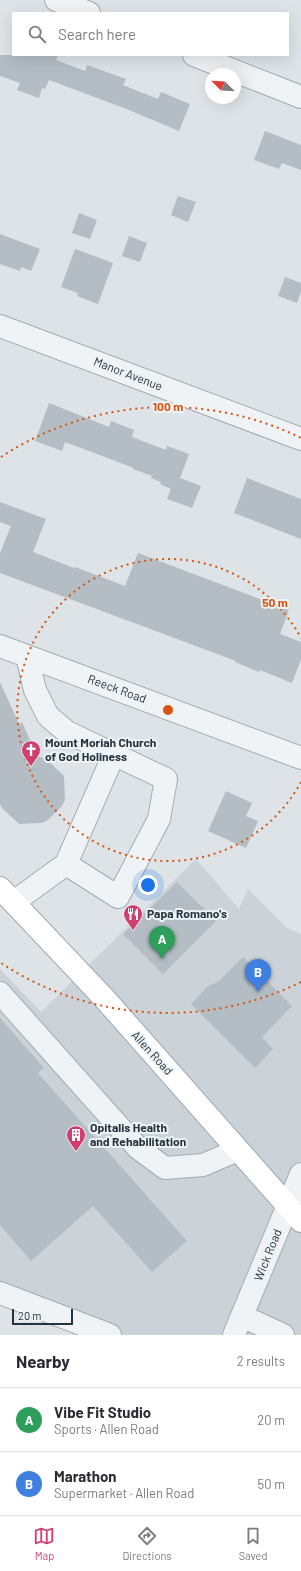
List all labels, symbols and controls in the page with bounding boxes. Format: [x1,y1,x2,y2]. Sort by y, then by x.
search box [12,12,289,56]
icon: search [26,23,48,45]
text: Search here [58,25,136,43]
north arrow [205,68,241,104]
street label: Manor Avenue [92,354,165,393]
text: 100 m [153,399,183,413]
text: 50 m [262,595,288,609]
street label: Reeck Road [86,671,149,705]
centre of rings [161,703,175,717]
place label: Mount Moriah Church of God Holiness [45,735,156,763]
church icon: Mount Moriah Church of God Holiness [20,739,42,767]
your location [138,875,158,895]
restaurant icon: Papa Romano's [122,903,144,931]
place label: Papa Romano's [147,906,227,920]
pin: A [149,926,175,959]
pin: B [245,959,271,992]
street label: Allen Road [129,1027,176,1077]
place label: Opitalis Health and Rehabilitation [90,1120,186,1148]
building icon: Opitalis Health and Rehabilitation [65,1124,87,1152]
street label: Wick Road [250,1227,284,1283]
scale bar [12,1307,73,1326]
text: 20 m [18,1309,41,1322]
text: Nearby [16,1351,70,1371]
text: 2 results [237,1353,285,1369]
text: Vibe Fit Studio [54,1403,151,1421]
text: A [25,1412,33,1428]
text: 20 m [257,1412,285,1428]
text: Sports · Allen Road [54,1421,159,1437]
text: Marathon [54,1467,116,1485]
text: B [25,1476,33,1492]
text: 50 m [258,1476,285,1492]
text: Supermarket · Allen Road [54,1485,194,1501]
tab: Map [33,1525,55,1562]
tab: Directions [122,1525,172,1562]
tab: Saved [239,1525,268,1562]

